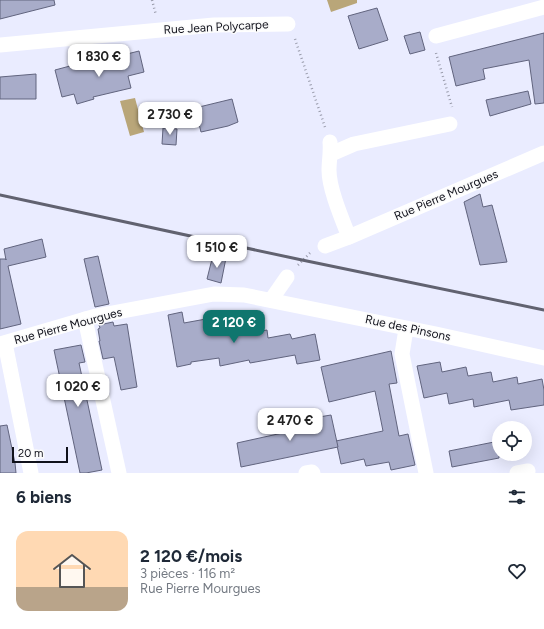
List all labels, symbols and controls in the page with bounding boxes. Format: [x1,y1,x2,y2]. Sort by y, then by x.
street label: Rue Jean Polycarpe [163,17,269,37]
pin: 1 830 € [62,44,136,78]
text: 1 830 € [77,49,121,64]
pin: 2 730 € [133,102,207,136]
text: 2 730 € [147,107,193,122]
street label: Rue Pierre Mourgues [392,167,500,223]
pin: 1 510 € [180,235,254,269]
text: 1 510 € [196,240,238,255]
street label: Rue Pierre Mourgues [12,305,124,347]
pin: 2 120 € [197,310,271,344]
street label: Rue des Pinsons [364,312,452,344]
text: 2 120 € [212,315,256,330]
pin: 1 020 € [41,374,115,408]
text: 1 020 € [55,379,101,394]
pin: 2 470 € [253,408,327,442]
text: 2 470 € [267,413,313,428]
map controls [492,421,532,461]
button: locate [492,421,532,461]
scale bar [12,445,68,464]
text: 20 m [18,447,43,460]
icon: filters [506,486,528,508]
text: 6 biens [16,487,72,507]
text: 2 120 €/mois [140,546,242,566]
icon: home [48,547,96,595]
icon: heart [506,560,528,582]
text: 3 pièces · 116 m² [140,566,235,581]
text: Rue Pierre Mourgues [140,581,261,596]

